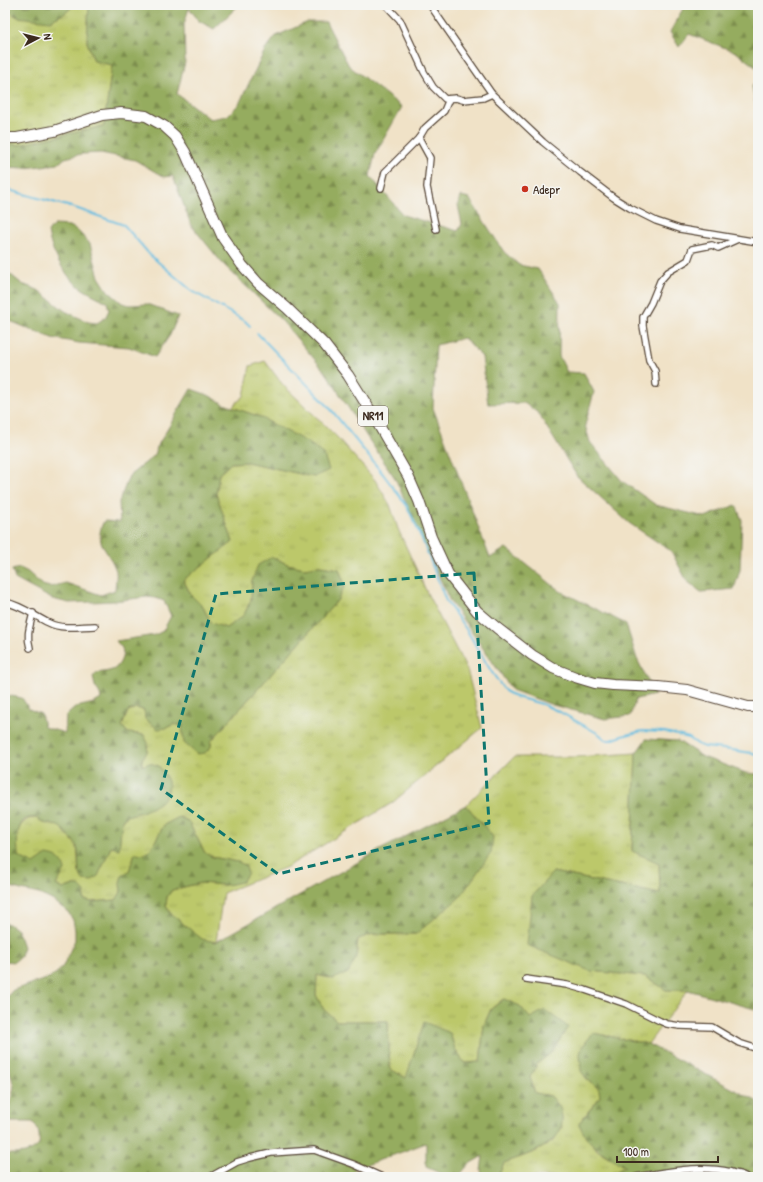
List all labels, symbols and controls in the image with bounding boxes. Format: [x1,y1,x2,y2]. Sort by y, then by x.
north arrow [18,18,58,58]
text: N [41,33,55,41]
place label: Adepr [533,180,560,198]
marker: Adepr [520,184,530,194]
road number: NR11 [358,406,388,426]
scale bar [617,1138,718,1164]
text: 100 m [623,1143,649,1160]

